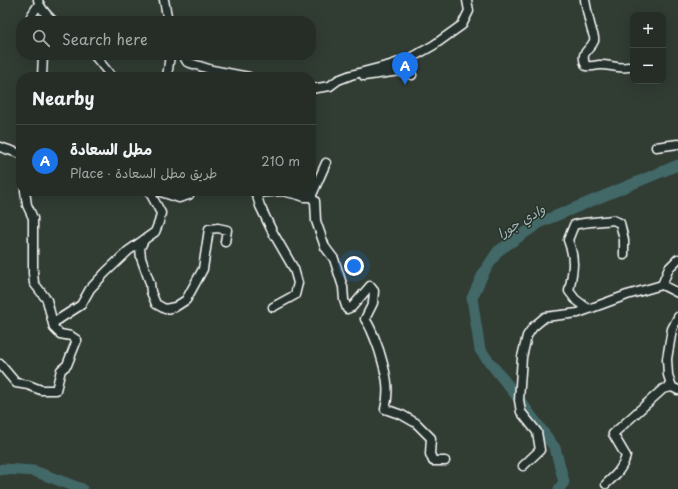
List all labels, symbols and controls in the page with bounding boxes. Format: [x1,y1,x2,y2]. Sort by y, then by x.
map controls [630,12,666,84]
button: + [630,12,666,48]
search box [16,16,316,60]
icon: search [30,27,52,49]
text: Search here [62,27,148,50]
button: − [630,48,666,84]
pin: A [392,52,418,85]
text: Nearby [32,85,94,111]
text: مطل السعادة [70,137,152,160]
text: A [40,151,50,170]
text: 210 m [261,151,300,170]
text: Place · طريق مطل السعادة [70,163,217,182]
water label: وادي جورا [493,199,549,243]
your location [344,256,364,276]

